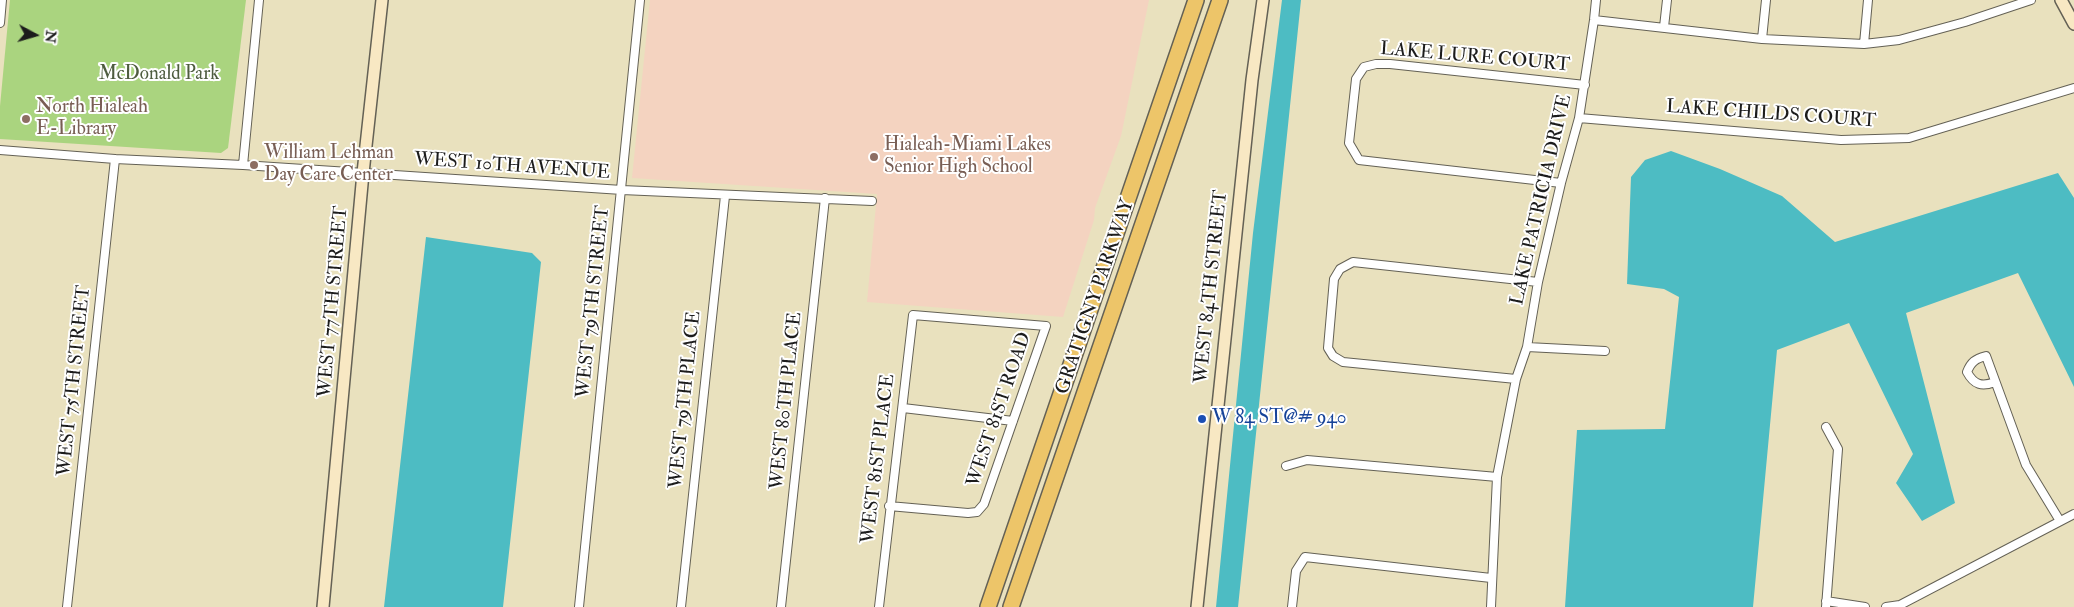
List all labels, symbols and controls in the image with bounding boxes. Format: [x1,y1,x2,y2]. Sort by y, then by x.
north arrow [10,10,60,60]
text: N [41,29,60,44]
street label: LAKE LURE COURT [1379,38,1571,78]
park label: McDonald Park [99,64,219,86]
street label: LAKE PATRICIA DRIVE [1507,92,1577,308]
street label: LAKE CHILDS COURT [1665,96,1877,134]
place label: North Hialeah E-Library [36,97,148,141]
marker: North Hialeah E-Library [20,113,32,125]
place label: Hialeah-Miami Lakes Senior High School [884,135,1051,179]
place label: William Lehman Day Care Center [264,143,394,187]
street label: WEST 10TH AVENUE [413,149,611,185]
marker: Hialeah-Miami Lakes Senior High School [868,151,880,163]
marker: William Lehman Day Care Center [248,159,260,171]
street label: WEST 84TH STREET [1191,189,1233,385]
street label: GRATIGNY PARKWAY [1052,196,1140,398]
street label: WEST 77TH STREET [314,205,354,399]
street label: WEST 79TH STREET [573,205,615,399]
street label: WEST 75TH STREET [54,284,96,478]
street label: WEST 79TH PLACE [665,310,707,490]
street label: WEST 80TH PLACE [766,311,808,491]
street label: WEST 81ST ROAD [963,330,1037,490]
street label: WEST 81ST PLACE [857,373,901,545]
place label: W 84 ST@# 940 [1212,408,1346,430]
marker: W 84 ST@# 940 [1196,413,1208,425]

